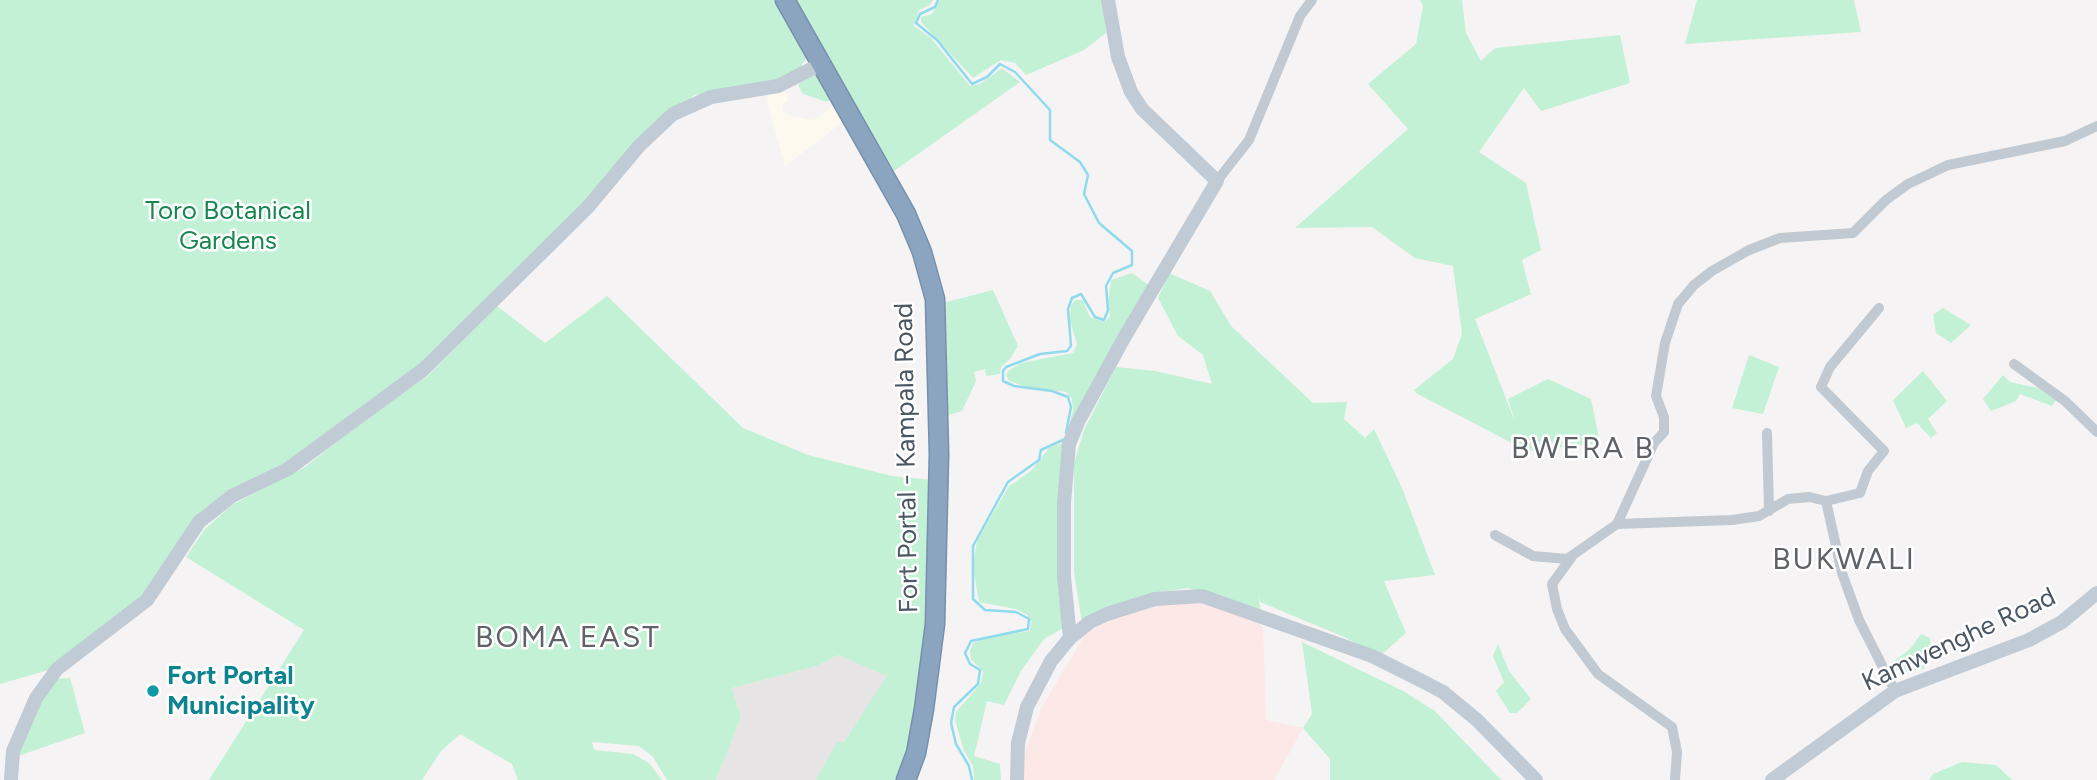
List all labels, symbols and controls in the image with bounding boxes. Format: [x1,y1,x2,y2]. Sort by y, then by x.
park label: Toro Botanical Gardens [145,195,311,256]
street label: Fort Portal - Kampala Road [889,303,925,613]
district label: BWERA B [1512,431,1654,467]
district label: BUKWALI [1773,542,1915,578]
street label: Kamwenghe Road [1857,582,2061,698]
district label: BOMA EAST [476,620,660,656]
place label: Fort Portal Municipality [167,660,315,722]
marker: Fort Portal Municipality [145,683,161,699]

